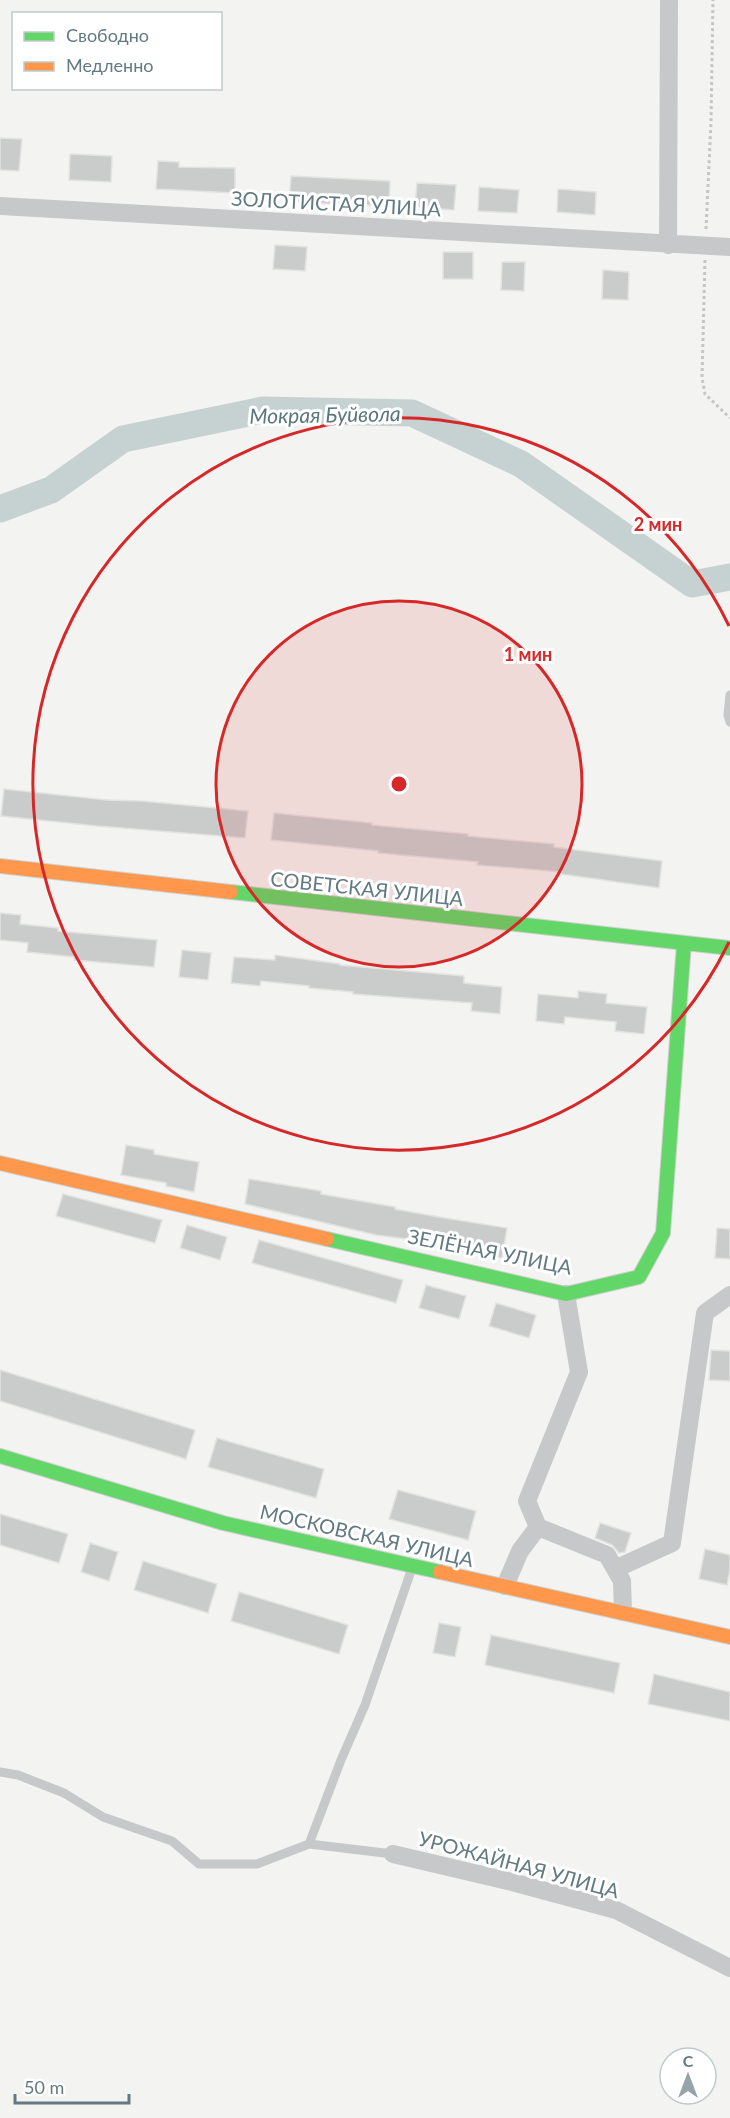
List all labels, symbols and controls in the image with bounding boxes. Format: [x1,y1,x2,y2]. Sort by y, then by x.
legend [12,12,222,90]
text: Свободно [66,24,149,46]
text: Медленно [66,54,154,76]
street label: ЗОЛОТИСТАЯ УЛИЦА [231,186,442,221]
water label: Мокрая Буйвола [249,400,401,428]
text: 2 мин [634,513,682,535]
text: 1 мин [504,643,552,665]
centre of rings [389,774,409,794]
street label: СОВЕТСКАЯ УЛИЦА [269,866,465,910]
street label: ЗЕЛЁНАЯ УЛИЦА [406,1223,575,1279]
street label: МОСКОВСКАЯ УЛИЦА [258,1499,477,1571]
street label: УРОЖАЙНАЯ УЛИЦА [416,1826,622,1902]
north arrow [658,2046,718,2106]
text: С [683,2051,694,2070]
scale bar [15,2067,129,2105]
text: 50 m [24,2076,64,2098]

